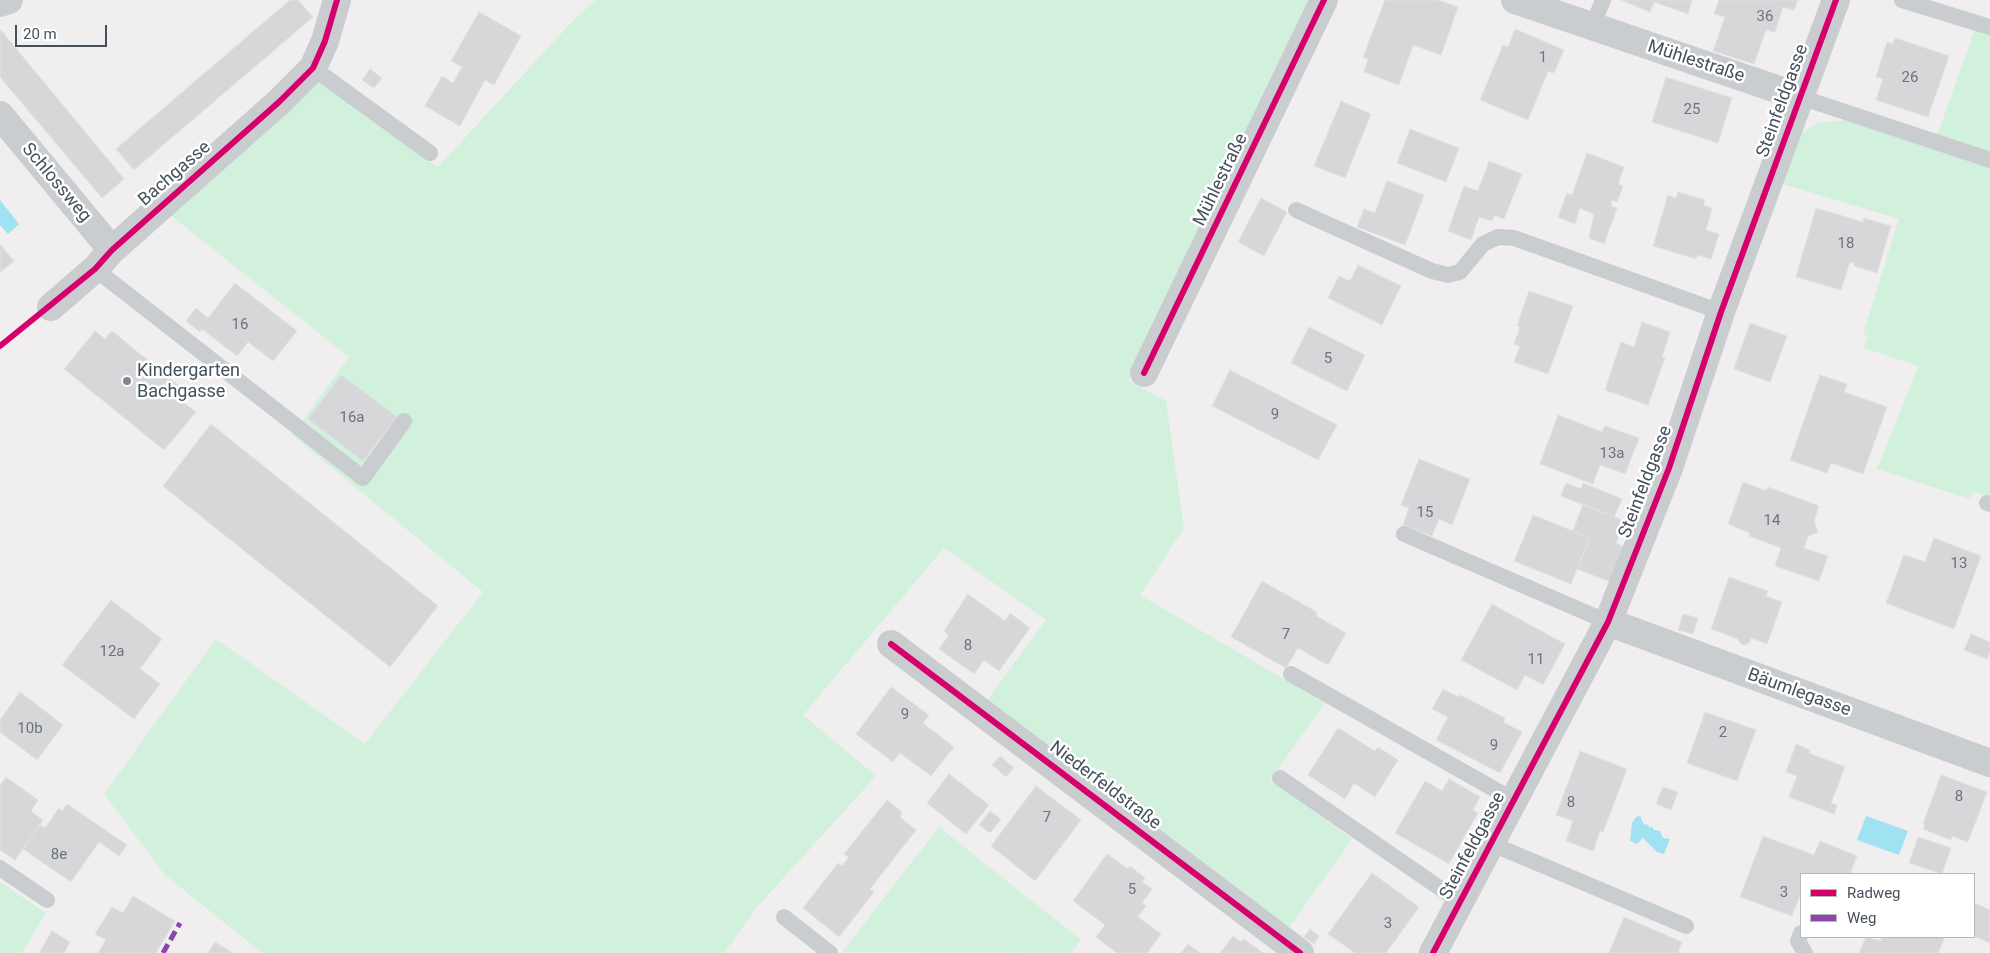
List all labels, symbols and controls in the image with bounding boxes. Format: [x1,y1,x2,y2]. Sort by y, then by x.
house number: 36 [1757,8,1773,26]
scale bar [18,15,110,47]
text: 20 m [23,25,57,43]
street label: Mühlestraße [1645,36,1747,88]
street label: Steinfeldgasse [1753,42,1813,160]
house number: 1 [1539,49,1547,67]
house number: 26 [1902,69,1918,87]
house number: 25 [1684,101,1700,119]
street label: Mühlestraße [1189,130,1253,230]
street label: Bachgasse [135,137,215,211]
street label: Schlossweg [17,139,95,227]
house number: 18 [1838,235,1854,253]
house number: 16 [232,316,248,334]
house number: 5 [1324,350,1332,368]
place label: Kindergarten Bachgasse [137,360,240,402]
marker: Kindergarten Bachgasse [121,375,133,387]
house number: 9 [1271,406,1279,424]
house number: 16a [339,409,365,427]
street label: Steinfeldgasse [1615,423,1677,541]
house number: 13a [1599,445,1625,463]
house number: 15 [1417,504,1433,522]
house number: 14 [1764,512,1780,530]
house number: 13 [1951,555,1967,573]
house number: 7 [1282,626,1290,644]
house number: 8 [964,637,972,655]
house number: 12a [99,643,125,661]
house number: 11 [1528,651,1544,669]
street label: Bäumlegasse [1744,664,1854,722]
house number: 9 [901,706,909,724]
house number: 10b [17,720,43,738]
house number: 2 [1719,724,1727,742]
street label: Niederfeldstraße [1045,737,1165,835]
house number: 9 [1490,737,1498,755]
house number: 8 [1955,788,1963,806]
street label: Steinfeldgasse [1436,789,1510,903]
house number: 8 [1567,794,1575,812]
house number: 7 [1043,809,1051,827]
house number: 8e [51,846,67,864]
legend [1800,873,1975,938]
house number: 5 [1128,881,1136,899]
house number: 3 [1780,884,1788,902]
text: Radweg [1847,884,1901,902]
text: Weg [1847,909,1876,927]
house number: 3 [1384,915,1392,933]

